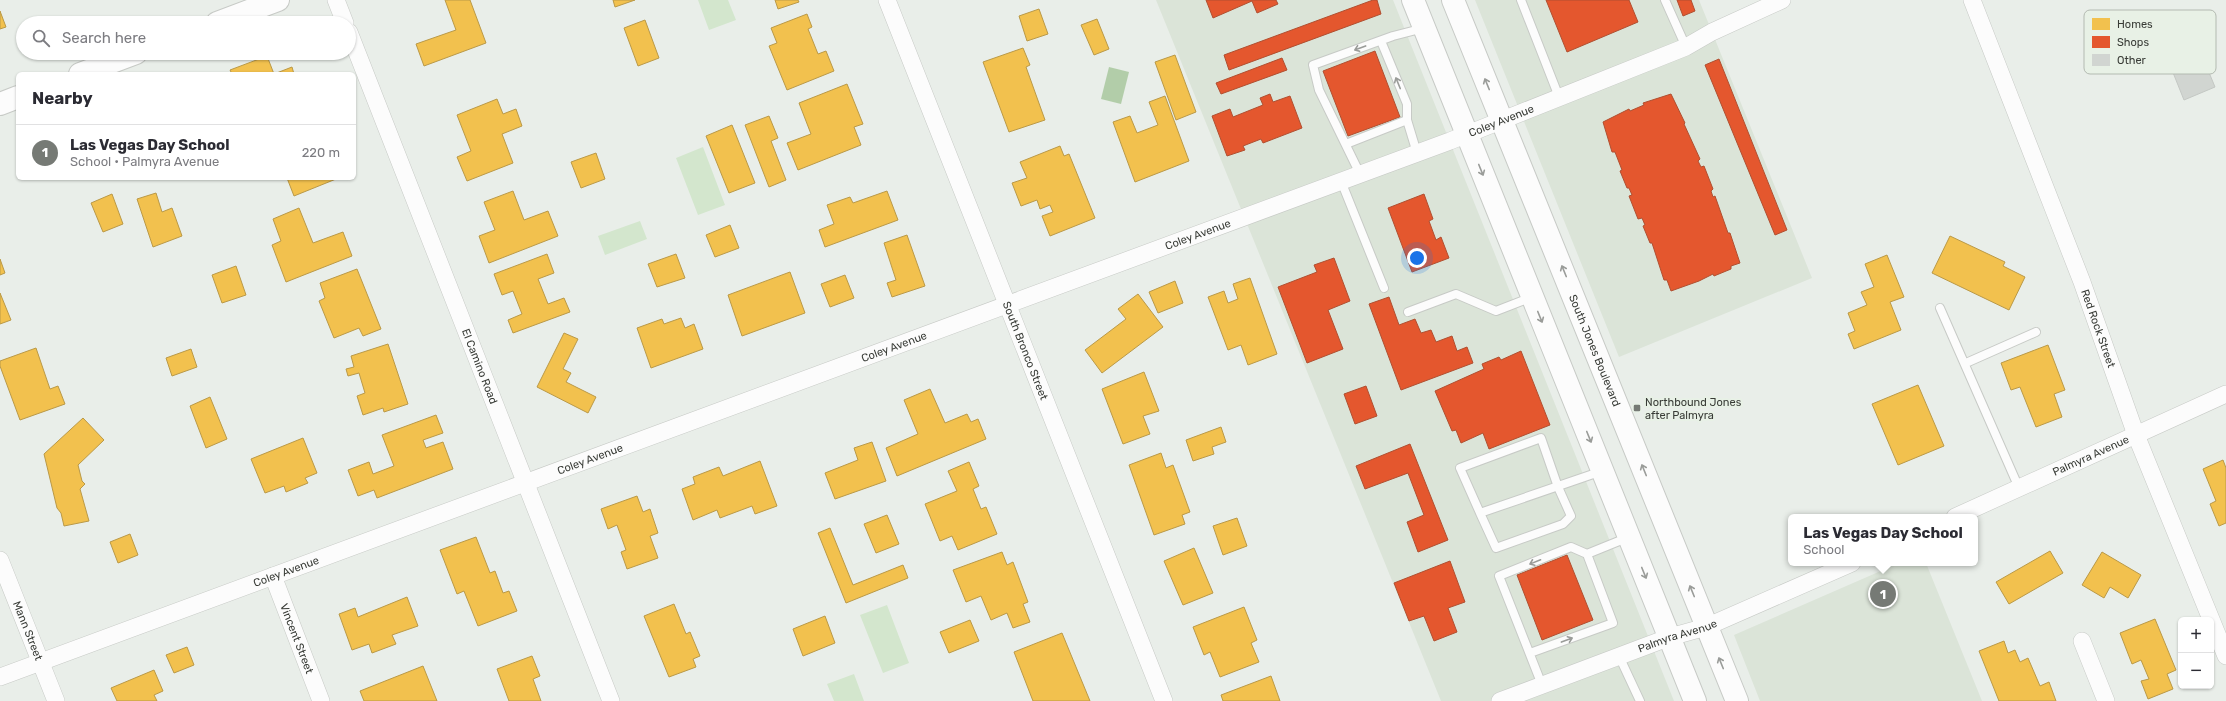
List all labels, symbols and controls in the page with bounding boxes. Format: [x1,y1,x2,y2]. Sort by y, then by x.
legend [2084,10,2216,74]
search box [16,16,356,60]
text: Homes [2117,18,2153,31]
icon: search [30,27,52,49]
text: Search here [62,29,146,47]
text: Shops [2117,36,2149,49]
one-way arrow [1354,45,1367,52]
text: Other [2117,54,2147,67]
one-way arrow [1394,77,1401,89]
one-way arrow [1483,79,1491,91]
text: Nearby [32,88,93,108]
street label: Coley Avenue [1467,102,1536,139]
text: Las Vegas Day School [70,136,230,154]
text: 1 [42,145,48,160]
text: 220 m [302,145,340,160]
text: School · Palmyra Avenue [70,154,219,169]
one-way arrow [1478,164,1486,176]
street label: Coley Avenue [1163,216,1232,252]
your location [1407,248,1427,268]
one-way arrow [1559,266,1567,278]
street label: Red Rock Street [2079,288,2118,370]
street label: South Jones Boulevard [1566,293,1623,408]
street label: South Bronco Street [1000,299,1051,402]
one-way arrow [1537,310,1545,322]
street label: El Camino Road [459,327,501,406]
street label: Coley Avenue [859,329,929,365]
place label: Northbound Jones after Palmyra [1645,396,1742,422]
marker: Northbound Jones after Palmyra [1632,403,1642,413]
one-way arrow [1586,431,1594,443]
street label: Palmyra Avenue [2050,432,2131,478]
street label: Coley Avenue [555,441,625,477]
one-way arrow [1639,464,1647,476]
popup [1788,514,1978,566]
text: Las Vegas Day School [1803,524,1963,542]
text: School [1803,542,1845,557]
street label: Coley Avenue [251,553,321,589]
one-way arrow [1530,558,1542,566]
one-way arrow [1641,567,1648,579]
pin: 1 [1870,579,1896,609]
one-way arrow [1687,585,1695,597]
street label: Mann Street [10,599,46,663]
street label: Vincent Street [278,602,317,676]
street label: Palmyra Avenue [1636,617,1719,655]
map controls [2178,617,2214,689]
button: + [2178,617,2214,653]
one-way arrow [1560,635,1572,643]
button: − [2178,653,2214,689]
one-way arrow [1717,658,1725,670]

